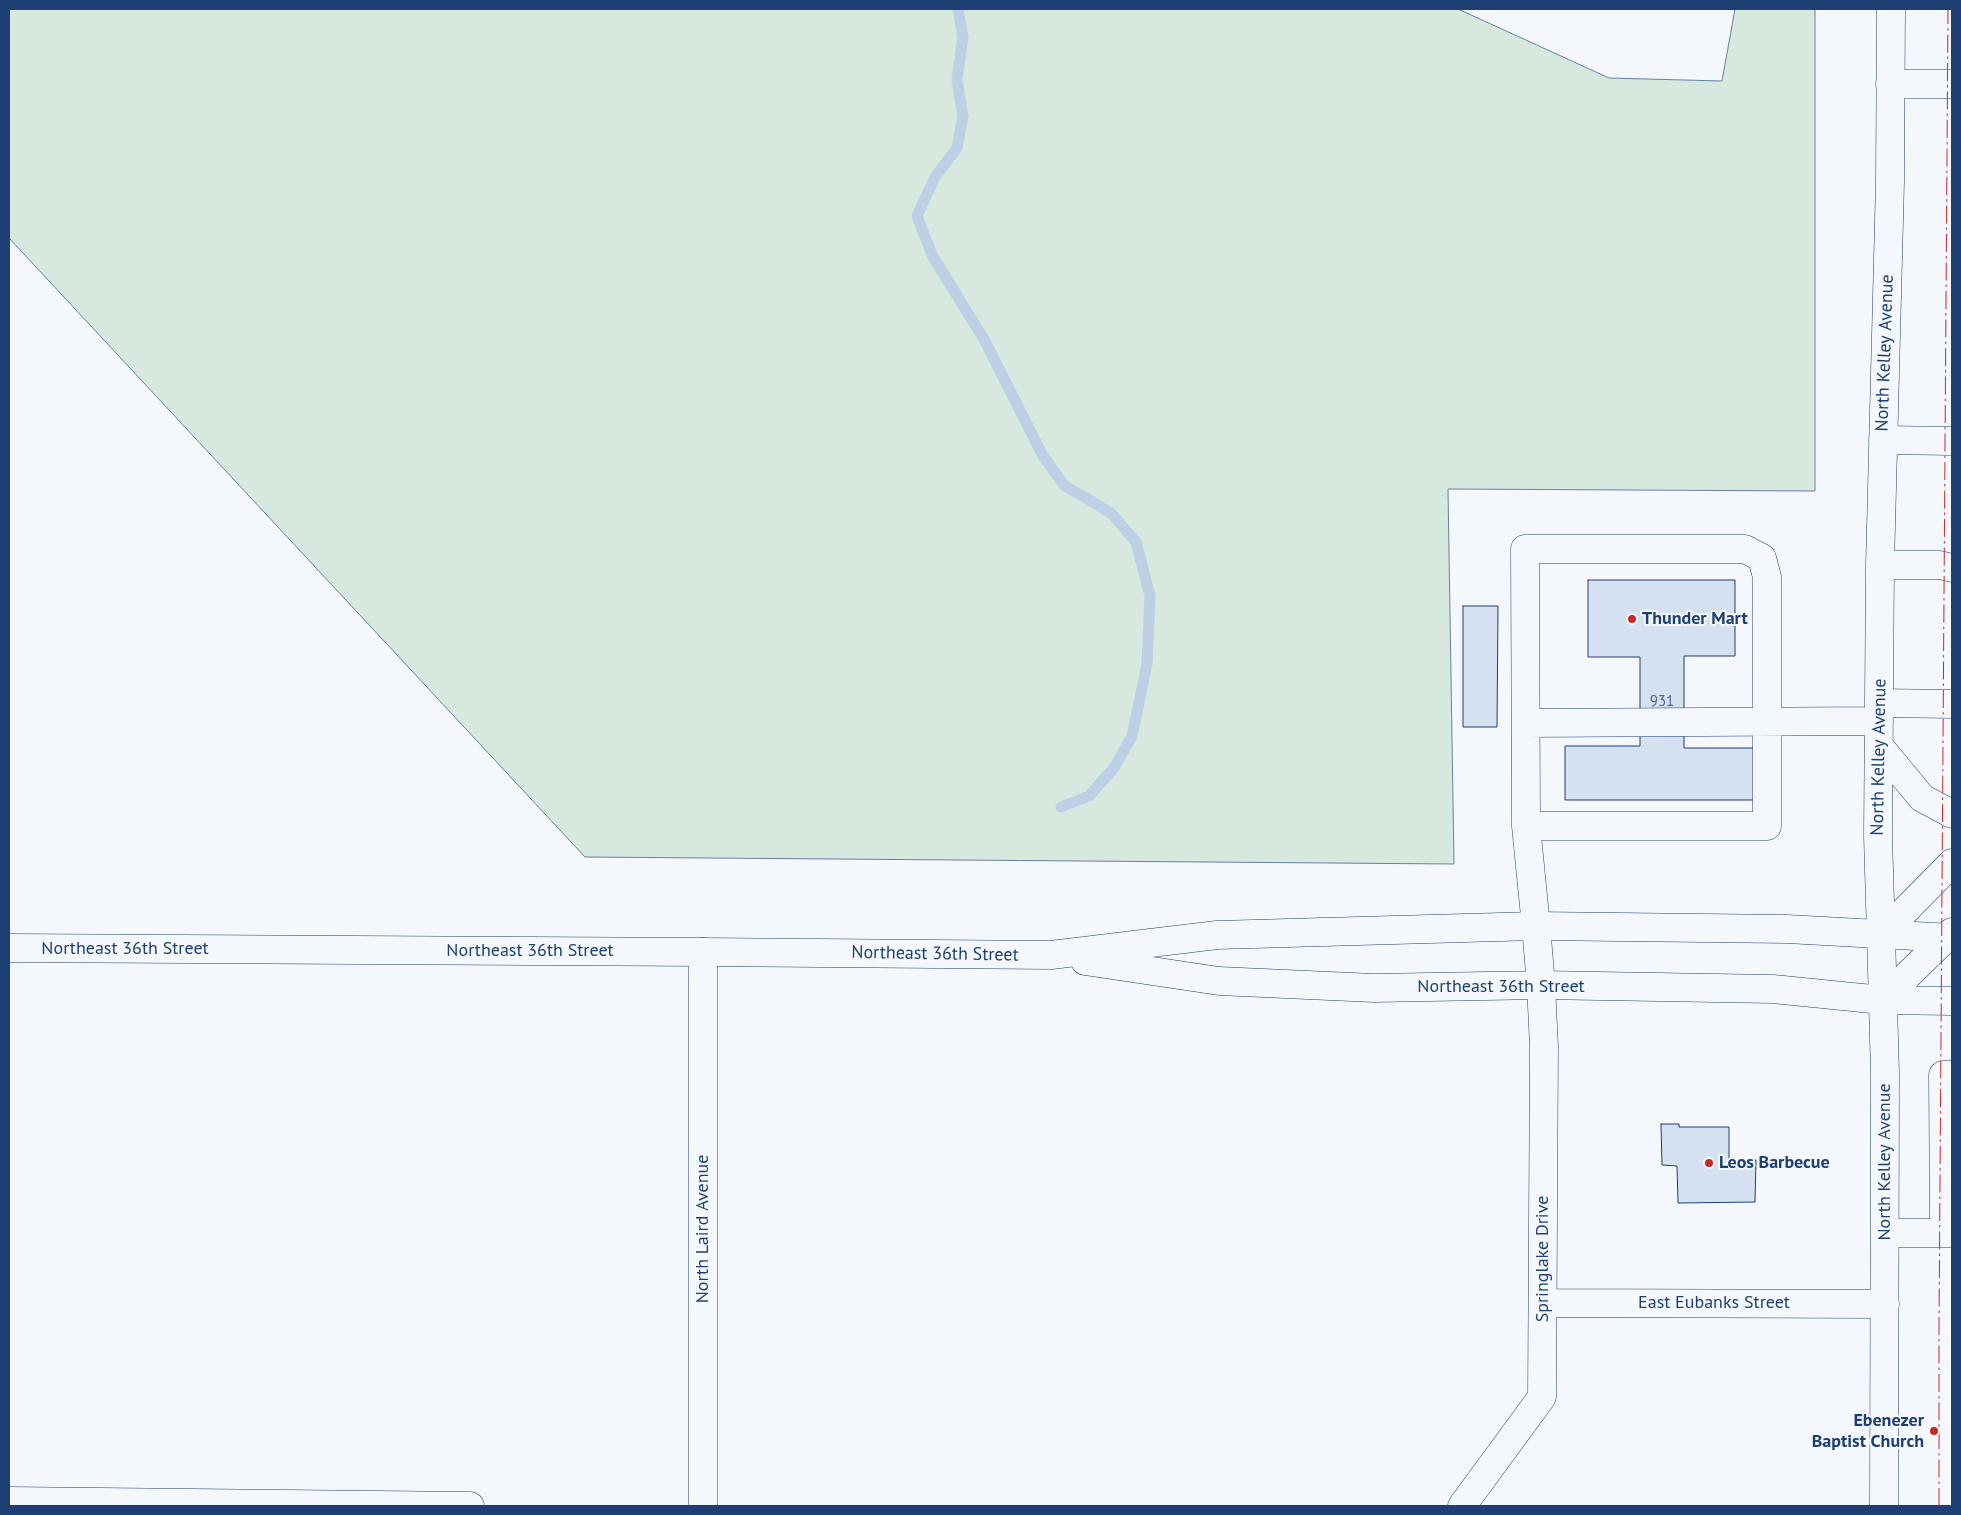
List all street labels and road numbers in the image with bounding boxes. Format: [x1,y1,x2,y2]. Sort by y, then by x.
street label: North Kelley Avenue [1871,274,1899,432]
street label: North Kelley Avenue [1867,678,1891,836]
street label: Northeast 36th Street [41,938,209,960]
street label: Northeast 36th Street [446,940,614,962]
street label: Northeast 36th Street [851,942,1019,966]
street label: Northeast 36th Street [1417,976,1585,998]
street label: North Kelley Avenue [1874,1083,1896,1241]
street label: North Laird Avenue [692,1155,714,1303]
street label: Springlake Drive [1532,1196,1554,1322]
street label: East Eubanks Street [1638,1292,1790,1314]

